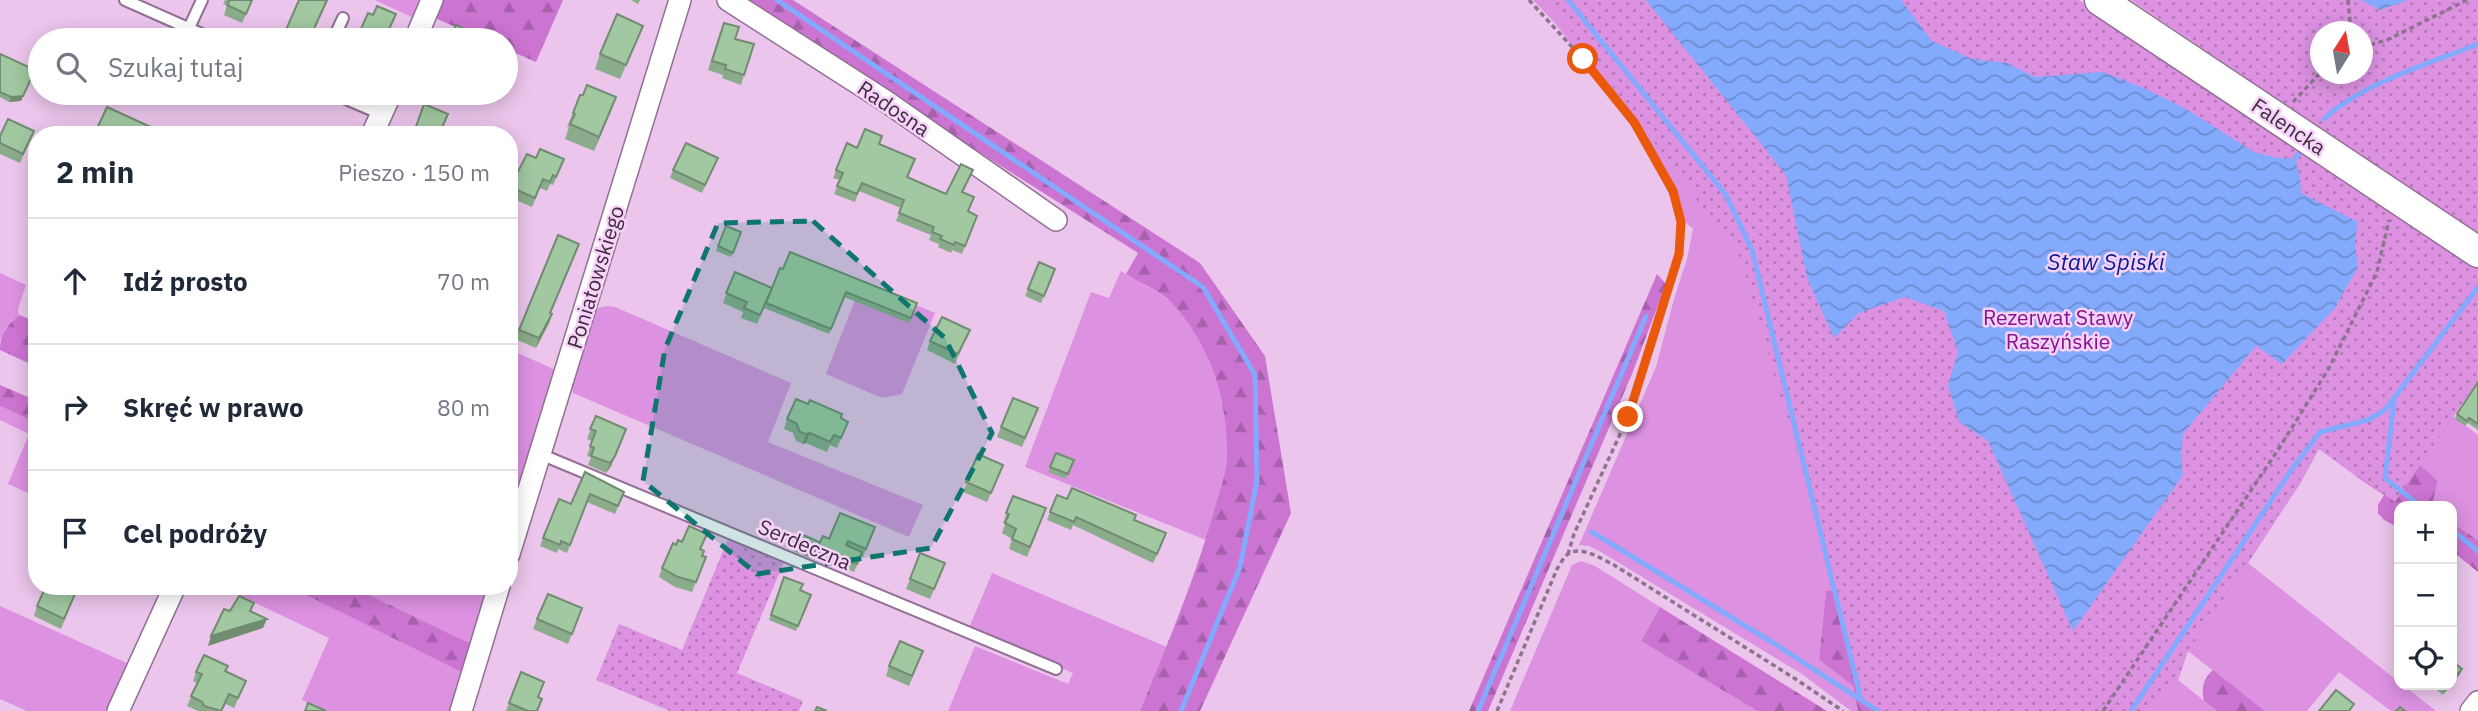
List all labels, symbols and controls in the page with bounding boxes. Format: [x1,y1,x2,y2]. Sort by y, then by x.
north arrow [2310,21,2373,84]
search box [28,28,518,105]
route start [1567,43,1598,74]
icon: search [52,48,90,86]
text: Szukaj tutaj [108,50,243,84]
street label: Radosna [852,74,936,142]
street label: Falencka [2246,91,2332,161]
text: 2 min [56,152,134,191]
text: Pieszo · 150 m [338,157,490,187]
street label: Poniatowskiego [560,202,630,352]
water label: Staw Spiski [2047,246,2166,276]
icon: ahead [56,262,94,300]
text: Idź prosto [123,264,248,298]
text: 70 m [437,266,490,296]
park label: Rezerwat Stawy Raszyńskie [1983,303,2134,355]
icon: right [56,388,94,426]
text: Skręć w prawo [123,390,304,424]
text: 80 m [437,392,490,422]
route end [1612,401,1643,432]
map controls [2394,501,2457,690]
button: + [2394,501,2457,564]
street label: Serdeczna [754,512,856,576]
icon: arrive [56,514,94,552]
text: Cel podróży [123,516,267,550]
button: − [2394,564,2457,627]
button: locate [2394,627,2457,690]

